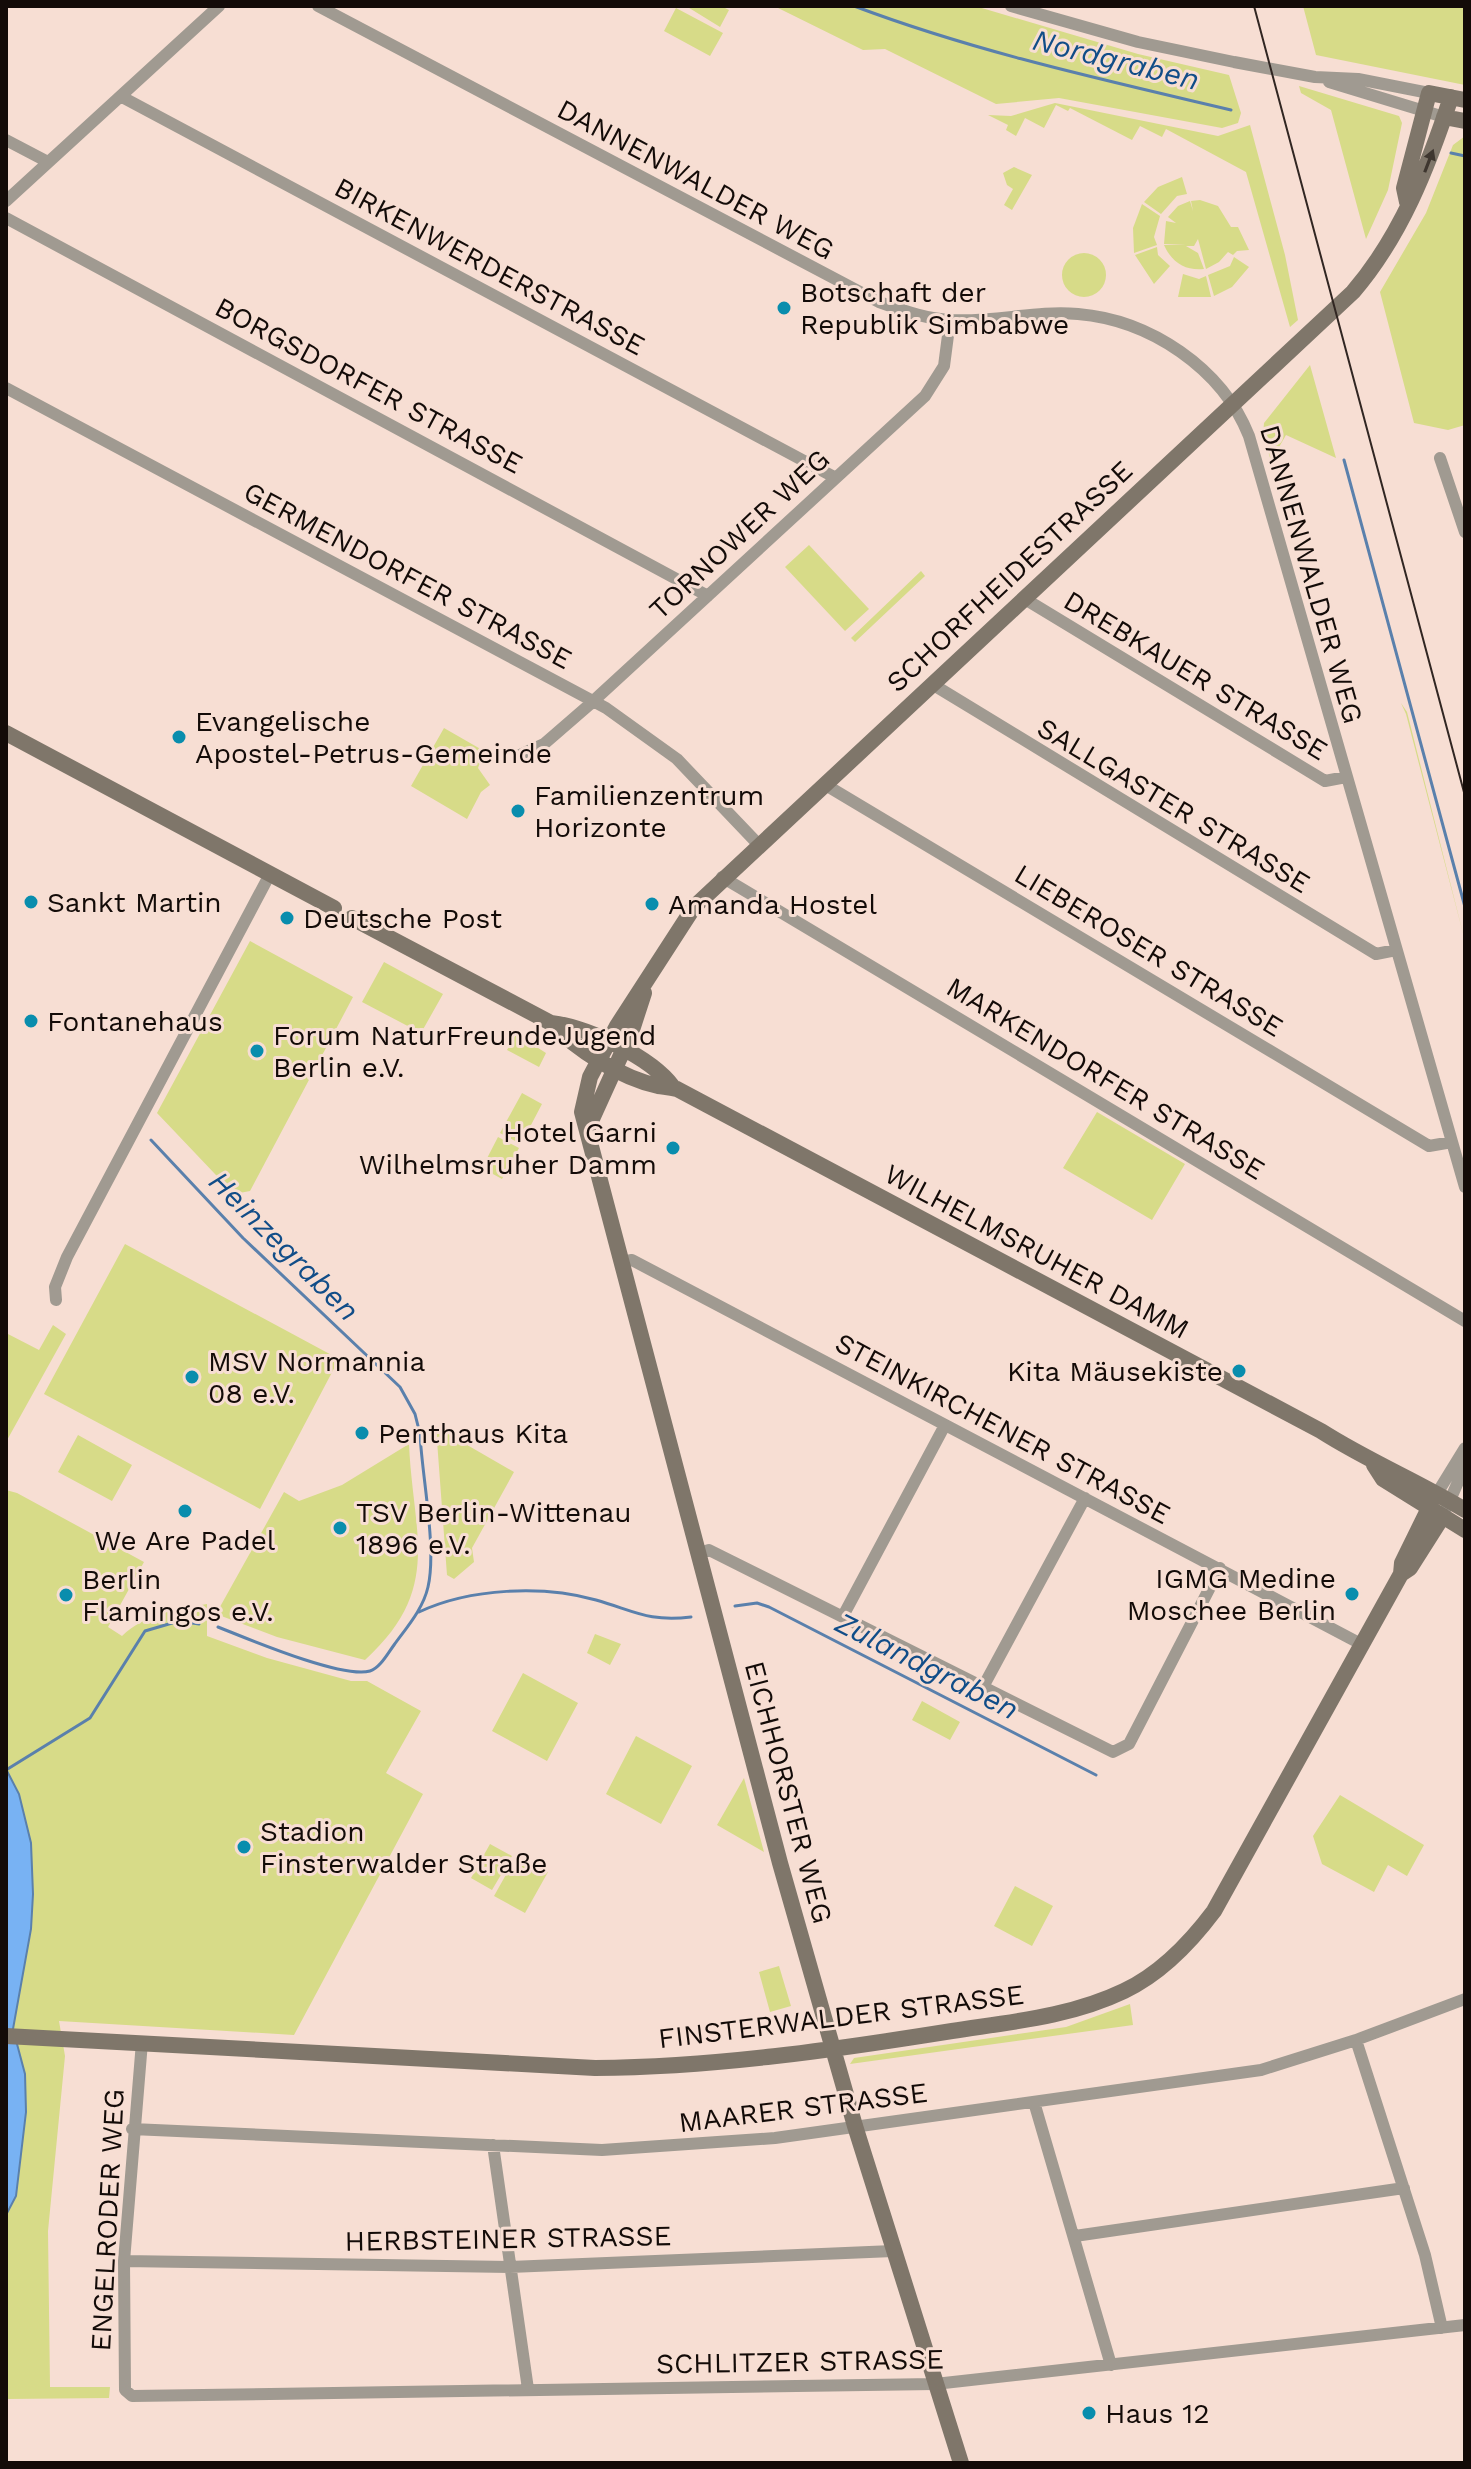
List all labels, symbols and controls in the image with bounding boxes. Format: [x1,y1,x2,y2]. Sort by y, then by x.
water label: Nordgraben [1029,22,1203,97]
street label: DANNENWALDER WEG [552,92,840,266]
one-way arrow [1423,149,1436,173]
street label: BIRKENWERDERSTRASSE [329,170,651,362]
place label: Botschaft der Republik Simbabwe [800,276,1069,341]
street label: BORGSDORFER STRASSE [209,290,528,481]
marker: Botschaft der Republik Simbabwe [775,299,793,317]
street label: DANNENWALDER WEG [1253,421,1370,727]
street label: TORNOWER WEG [643,442,836,626]
street label: SCHORFHEIDESTRASSE [880,454,1139,699]
street label: GERMENDORFER STRASSE [238,475,577,676]
street label: DREBKAUER STRASSE [1058,584,1334,767]
place label: Evangelische Apostel-Petrus-Gemeinde [195,705,552,770]
street label: SALLGASTER STRASSE [1031,711,1316,900]
marker: Evangelische Apostel-Petrus-Gemeinde [170,728,188,746]
place label: Familienzentrum Horizonte [534,779,764,844]
marker: Familienzentrum Horizonte [509,802,527,820]
street label: LIEBEROSER STRASSE [1009,857,1289,1044]
place label: Sankt Martin [47,886,222,919]
place label: Amanda Hostel [668,888,877,921]
marker: Sankt Martin [22,893,40,911]
marker: Amanda Hostel [643,895,661,913]
place label: Deutsche Post [303,902,502,935]
marker: Deutsche Post [278,909,296,927]
street label: MARKENDORFER STRASSE [941,970,1271,1187]
place label: Fontanehaus [47,1005,223,1038]
marker: Fontanehaus [22,1012,40,1030]
place label: Forum NaturFreundeJugend Berlin e.V. [273,1019,656,1084]
marker: Forum NaturFreundeJugend Berlin e.V. [248,1042,266,1060]
place label: Hotel Garni Wilhelmsruher Damm [359,1116,657,1181]
marker: Hotel Garni Wilhelmsruher Damm [664,1139,682,1157]
street label: WILHELMSRUHER DAMM [879,1157,1195,1346]
water label: Heinzegraben [202,1163,367,1328]
street label: STEINKIRCHENER STRASSE [830,1326,1176,1531]
place label: MSV Normannia 08 e.V. [208,1345,425,1410]
place label: Kita Mäusekiste [1007,1355,1223,1388]
marker: Kita Mäusekiste [1230,1362,1248,1380]
marker: MSV Normannia 08 e.V. [183,1368,201,1386]
place label: Penthaus Kita [378,1417,568,1450]
marker: Penthaus Kita [353,1424,371,1442]
place label: TSV Berlin-Wittenau 1896 e.V. [356,1496,632,1561]
marker: We Are Padel [176,1502,194,1520]
marker: TSV Berlin-Wittenau 1896 e.V. [331,1519,349,1537]
place label: We Are Padel [95,1524,276,1557]
place label: IGMG Medine Moschee Berlin [1127,1562,1336,1627]
place label: Berlin Flamingos e.V. [82,1563,274,1628]
marker: IGMG Medine Moschee Berlin [1343,1585,1361,1603]
marker: Berlin Flamingos e.V. [57,1586,75,1604]
water label: Zulandgraben [829,1604,1024,1727]
street label: EICHHORSTER WEG [738,1657,839,1927]
place label: Stadion Finsterwalder Straße [260,1815,547,1880]
marker: Stadion Finsterwalder Straße [235,1838,253,1856]
street label: FINSTERWALDER STRASSE [656,1978,1026,2055]
street label: MAARER STRASSE [677,2076,929,2139]
street label: ENGELRODER WEG [84,2088,131,2352]
street label: HERBSTEINER STRASSE [344,2219,672,2258]
street label: SCHLITZER STRASSE [656,2342,944,2381]
place label: Haus 12 [1105,2397,1210,2430]
marker: Haus 12 [1080,2404,1098,2422]

